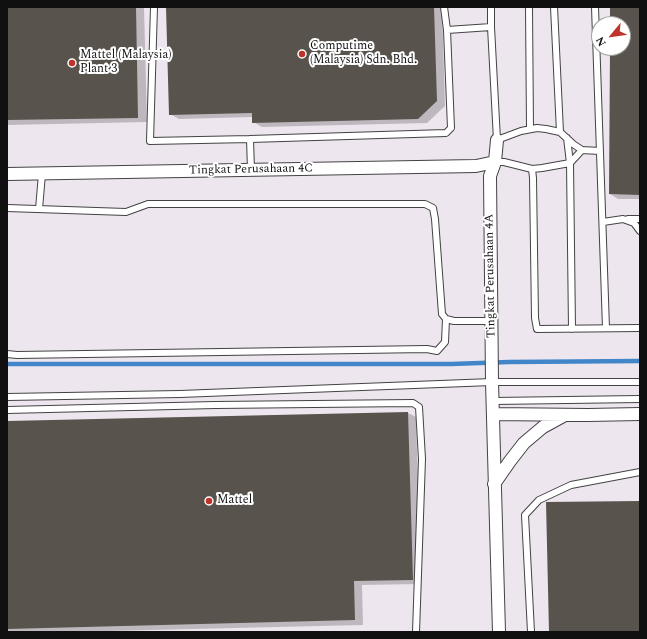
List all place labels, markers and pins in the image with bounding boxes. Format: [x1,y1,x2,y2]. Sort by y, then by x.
place label: Computime (Malaysia) Sdn. Bhd. [310,40,417,68]
place label: Mattel (Malaysia) Plant 3 [80,49,171,77]
marker: Computime (Malaysia) Sdn. Bhd. [297,49,307,59]
marker: Mattel (Malaysia) Plant 3 [67,58,77,68]
place label: Mattel [217,494,252,508]
marker: Mattel [204,496,214,506]

